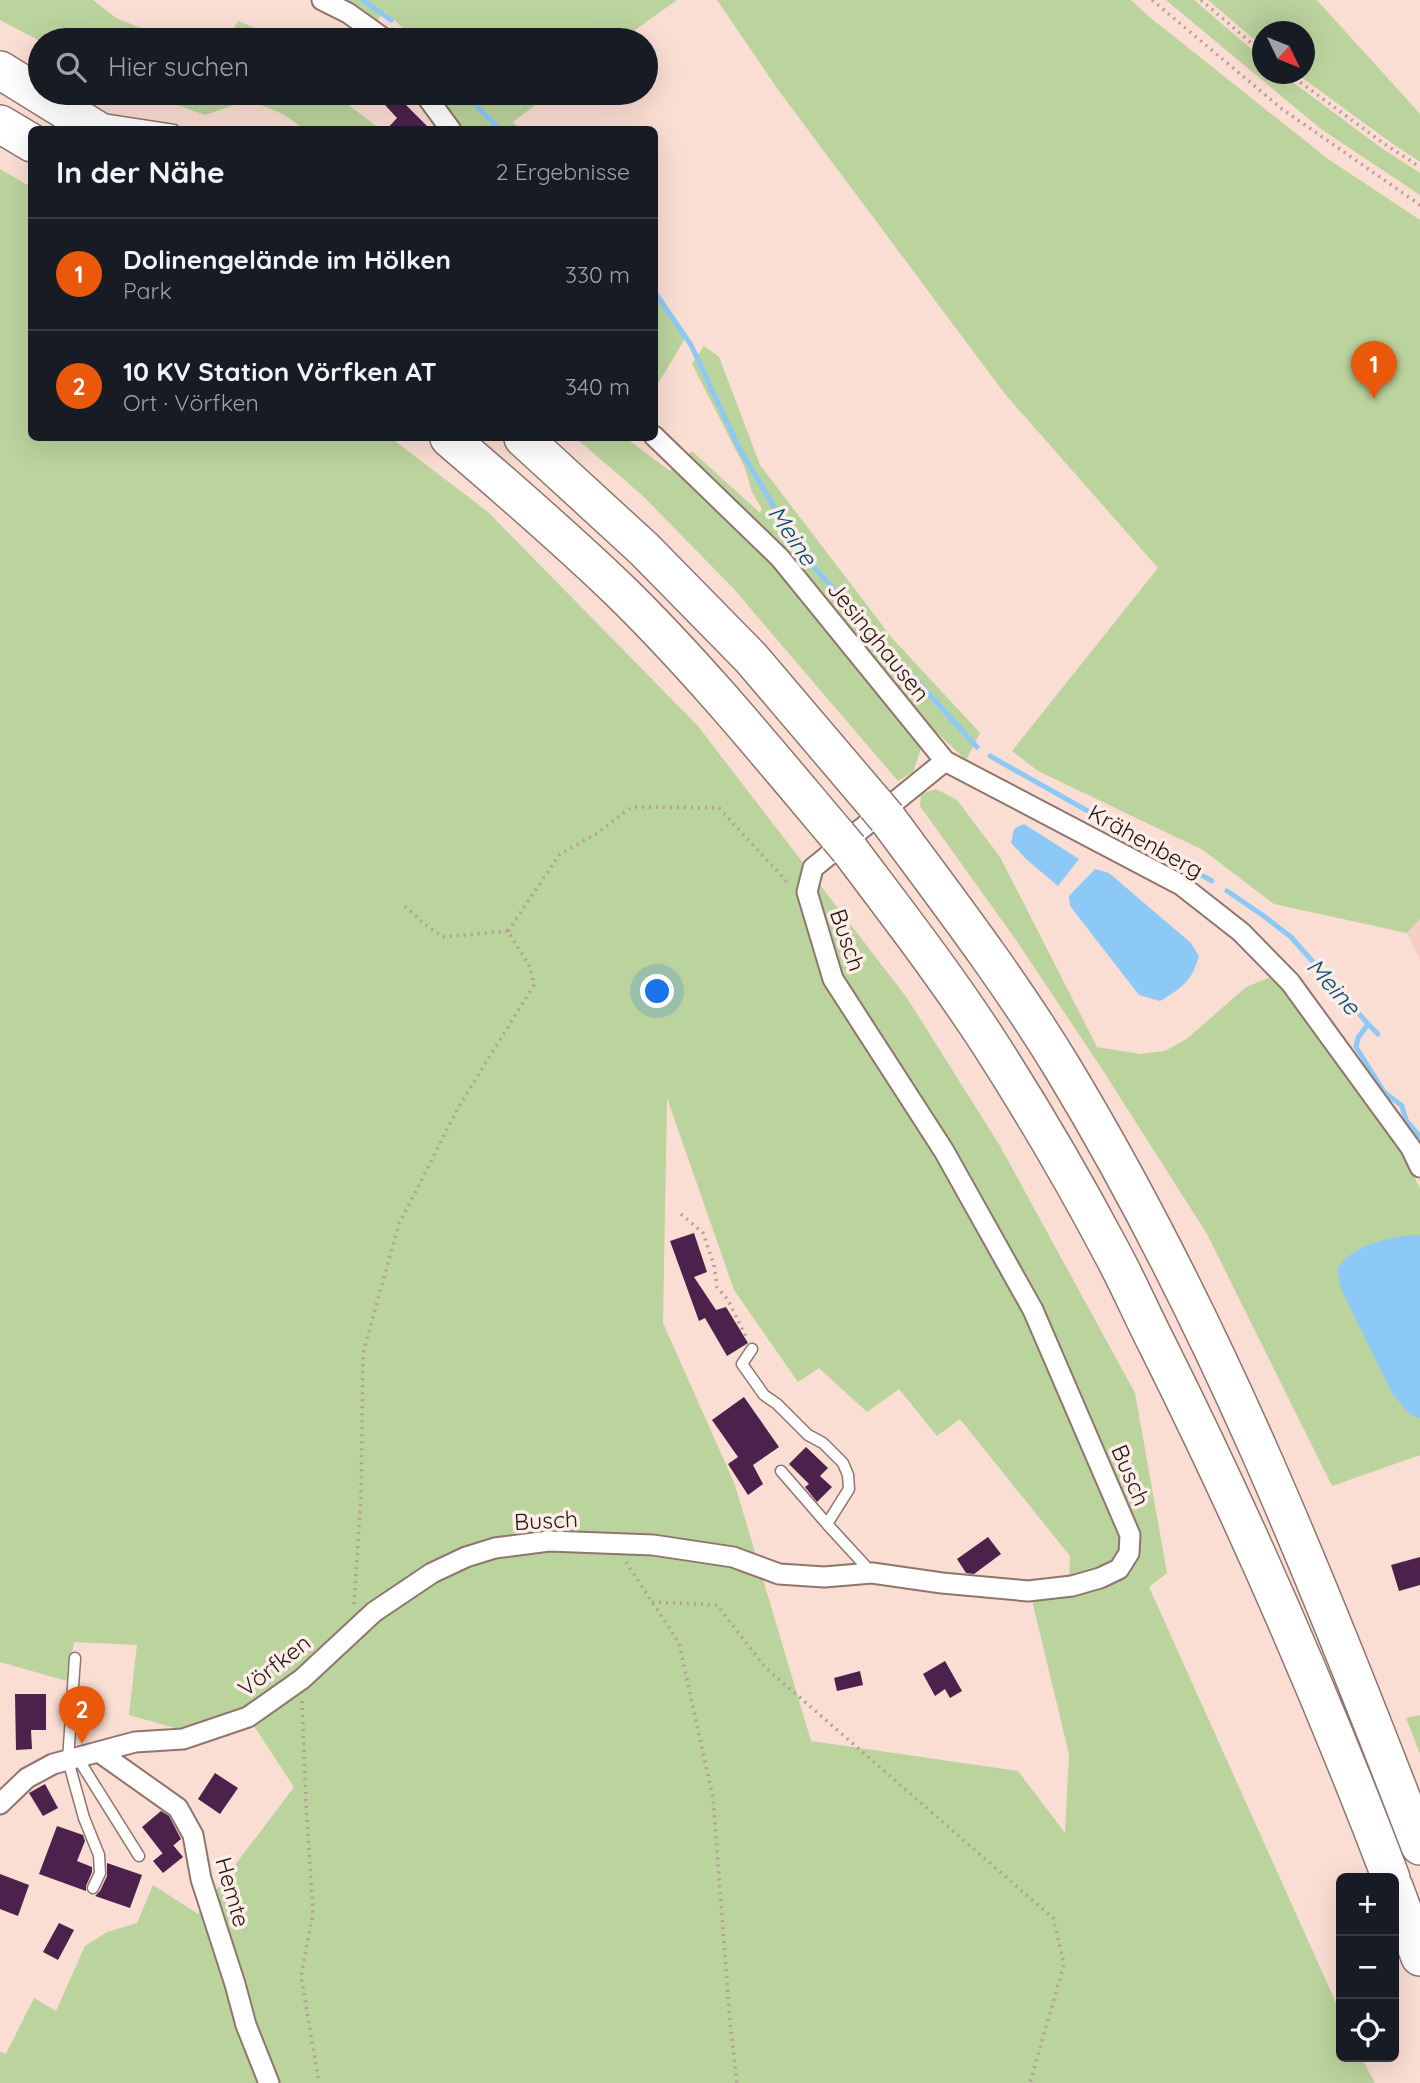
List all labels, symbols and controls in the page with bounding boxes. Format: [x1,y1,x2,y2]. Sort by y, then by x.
north arrow [1252,21,1315,84]
search box [28,28,658,105]
icon: search [52,48,90,86]
text: Hier suchen [108,50,249,83]
text: In der Nähe [56,153,225,191]
text: 2 Ergebnisse [496,157,630,186]
text: Dolinengelände im Hölken [123,243,451,276]
text: 1 [75,260,83,289]
text: 330 m [565,260,630,289]
text: Park [123,276,172,305]
pin: 1 [1351,341,1397,399]
text: 10 KV Station Vörfken AT [123,355,437,388]
text: 2 [72,372,86,401]
text: 340 m [565,372,630,401]
text: Ort · Vörfken [123,388,259,417]
water label: Meine [762,499,825,572]
street label: Jesinghausen [822,575,936,707]
street label: Krähenberg [1083,798,1209,884]
street label: Busch [824,905,872,975]
water label: Meine [1301,951,1368,1022]
your location [640,974,674,1008]
street label: Busch [1105,1440,1157,1510]
street label: Busch [513,1504,579,1536]
street label: Vörfken [232,1628,316,1702]
pin: 2 [59,1686,105,1744]
street label: Hemte [209,1854,257,1930]
map controls [1336,1873,1399,2062]
button: + [1336,1873,1399,1936]
button: − [1336,1936,1399,1999]
button: locate [1336,1999,1399,2062]

